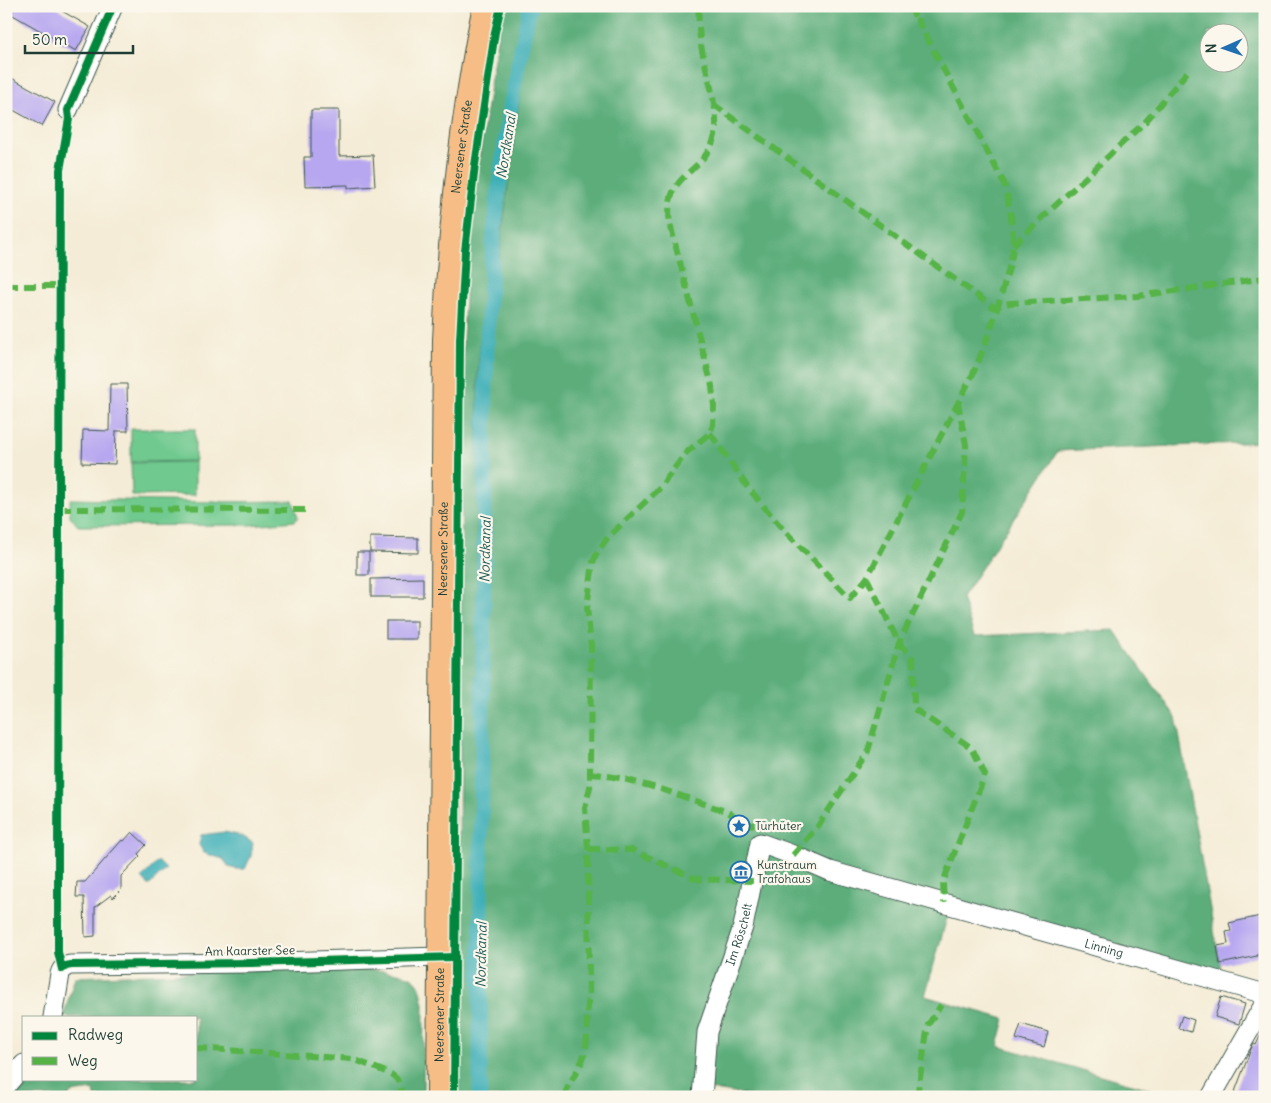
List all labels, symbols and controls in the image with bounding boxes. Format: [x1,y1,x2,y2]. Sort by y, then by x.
scale bar [25,22,132,54]
north arrow [1198,22,1248,72]
text: 50 m [32,30,67,49]
text: N [1202,43,1220,54]
street label: Neersener Straße [448,99,475,194]
water label: Nordkanal [492,110,520,180]
street label: Neersener Straße [435,502,451,596]
water label: Nordkanal [475,515,495,583]
place icon: Türhüter [727,814,751,838]
place label: Türhüter [755,818,802,833]
place label: Kunstraum Trafohaus [757,857,817,886]
museum icon: Kunstraum Trafohaus [729,860,753,884]
street label: Im Röschelt [722,902,755,968]
water label: Nordkanal [471,920,491,988]
street label: Linning [1083,935,1125,961]
street label: Am Kaarster See [205,942,295,959]
street label: Neersener Straße [431,968,447,1062]
legend [22,1016,198,1080]
text: Radweg [68,1025,123,1044]
text: Weg [68,1051,98,1070]

